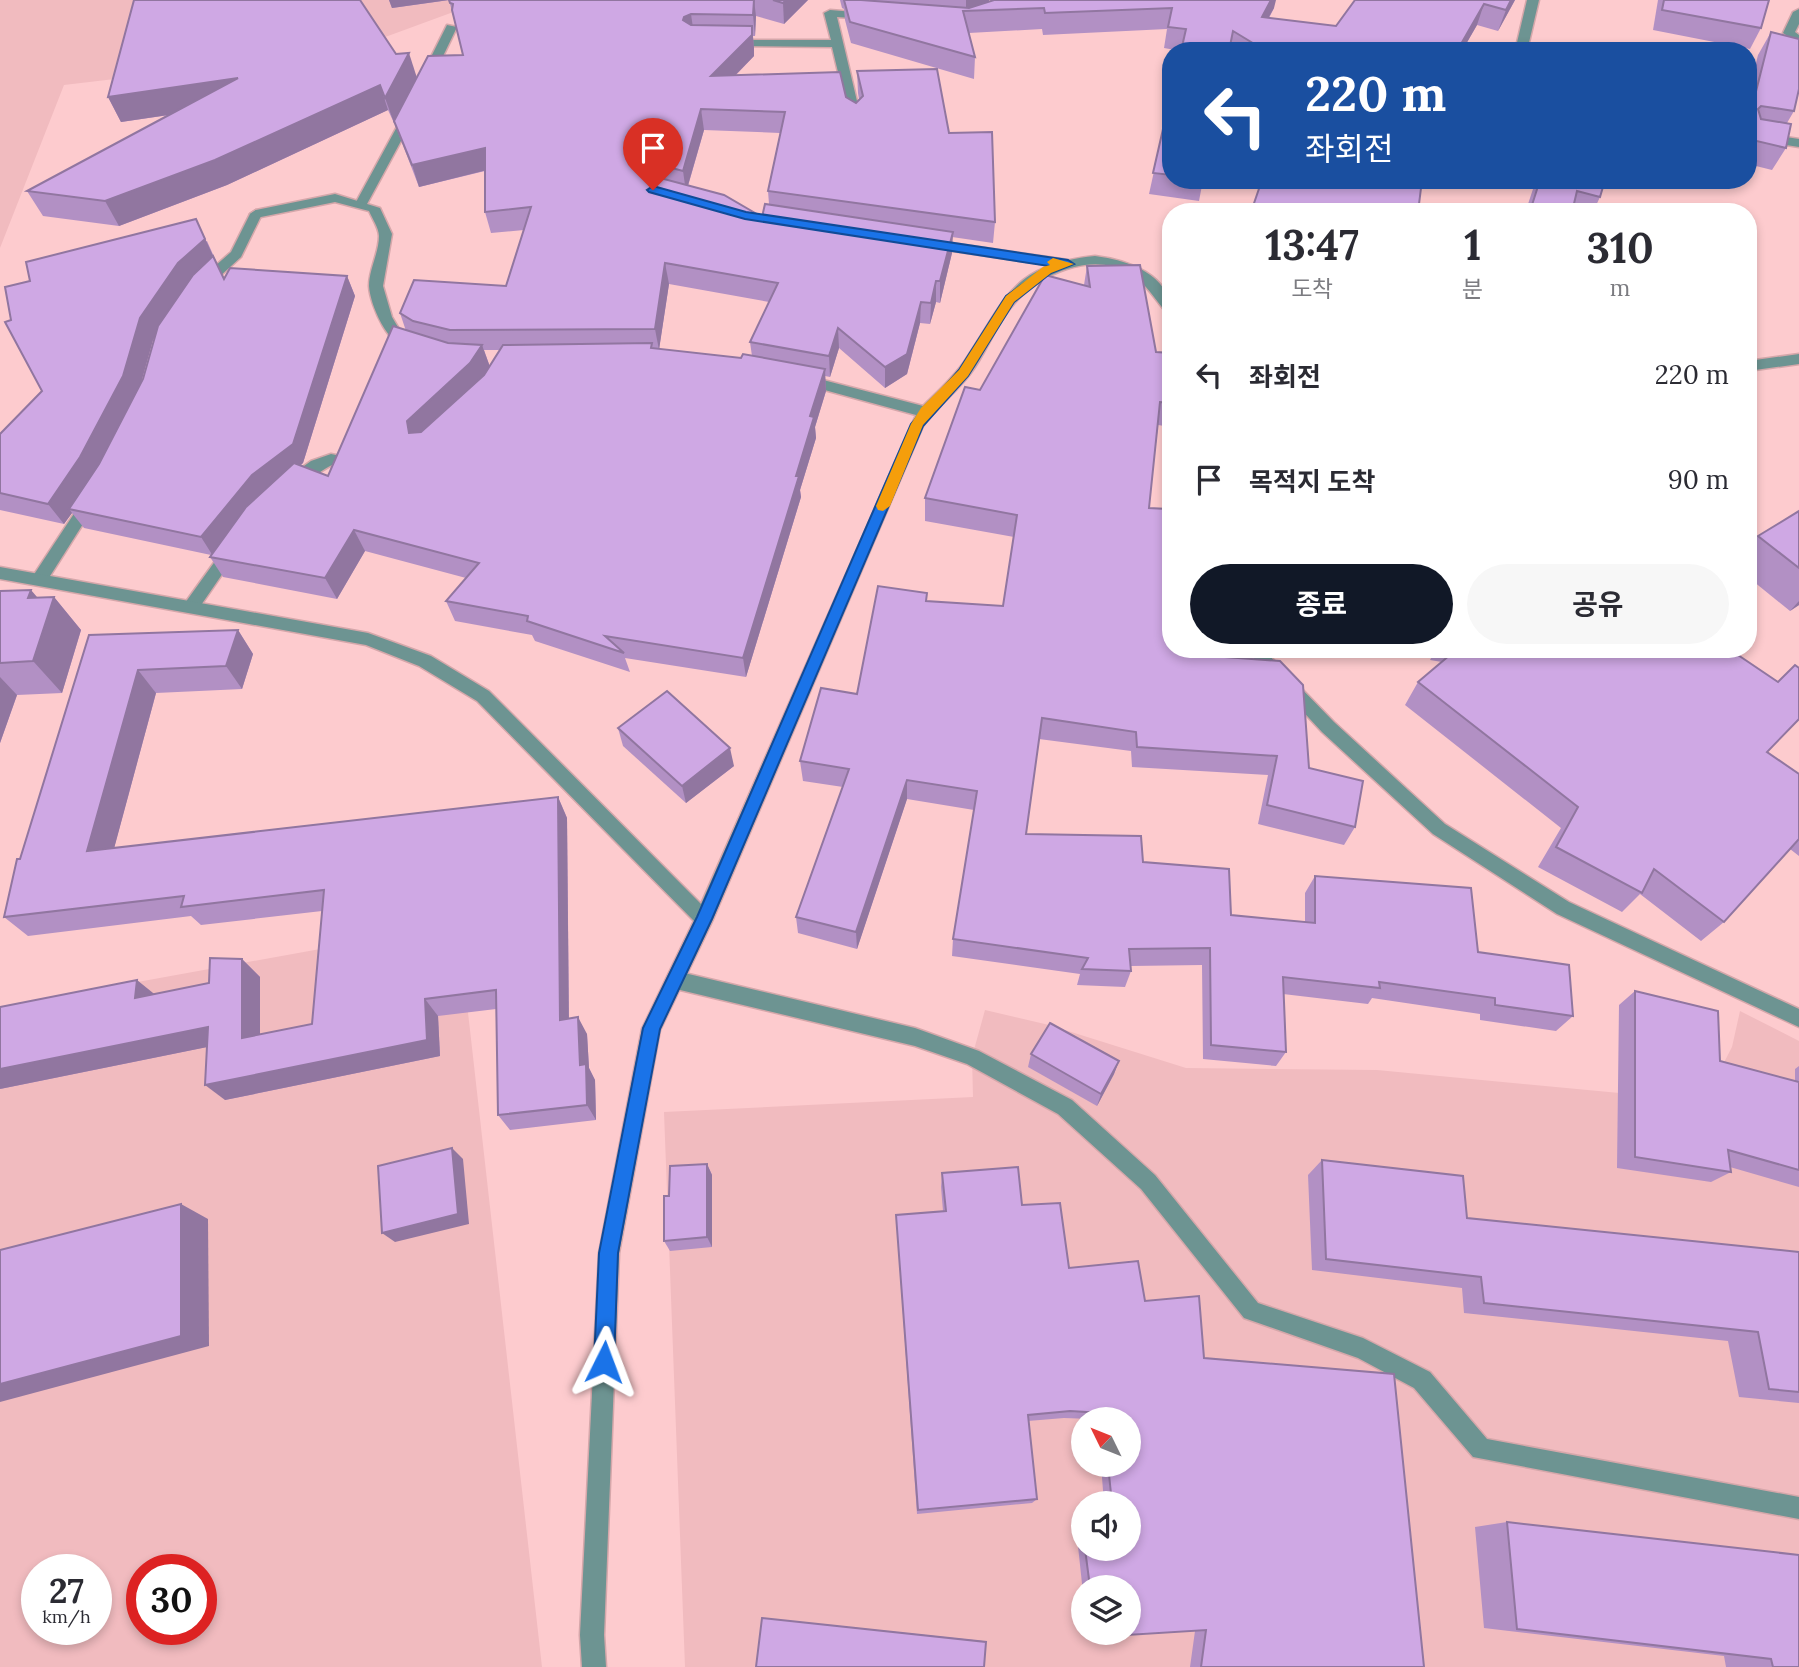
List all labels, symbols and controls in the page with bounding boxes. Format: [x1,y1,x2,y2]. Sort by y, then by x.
text: 220 m [1305,62,1446,124]
icon: left [1190,70,1281,161]
pin [623,118,683,190]
text: 좌회전 [1305,128,1393,169]
icon: arrive [634,129,672,167]
text: 13:47 [1265,218,1359,272]
text: 1 [1464,218,1481,272]
text: 310 [1586,221,1654,275]
text: m [1610,273,1630,302]
text: 도착 [1291,274,1333,303]
text: 분 [1462,274,1483,303]
icon: left [1190,356,1228,394]
text: 220 m [1655,358,1729,391]
text: 좌회전 [1249,360,1321,393]
icon: arrive [1190,461,1228,499]
text: 90 m [1668,463,1729,496]
text: 목적지 도착 [1249,465,1375,498]
button: 종료 [1190,564,1453,644]
button: 공유 [1467,564,1729,644]
position arrow [567,1325,641,1399]
north arrow [1071,1407,1141,1477]
map controls [1071,1407,1141,1645]
button: sound [1071,1491,1141,1561]
speed limit sign: 30 [126,1554,217,1645]
text: 27 [49,1568,84,1613]
button: layers [1071,1575,1141,1645]
text: km/h [42,1605,91,1628]

